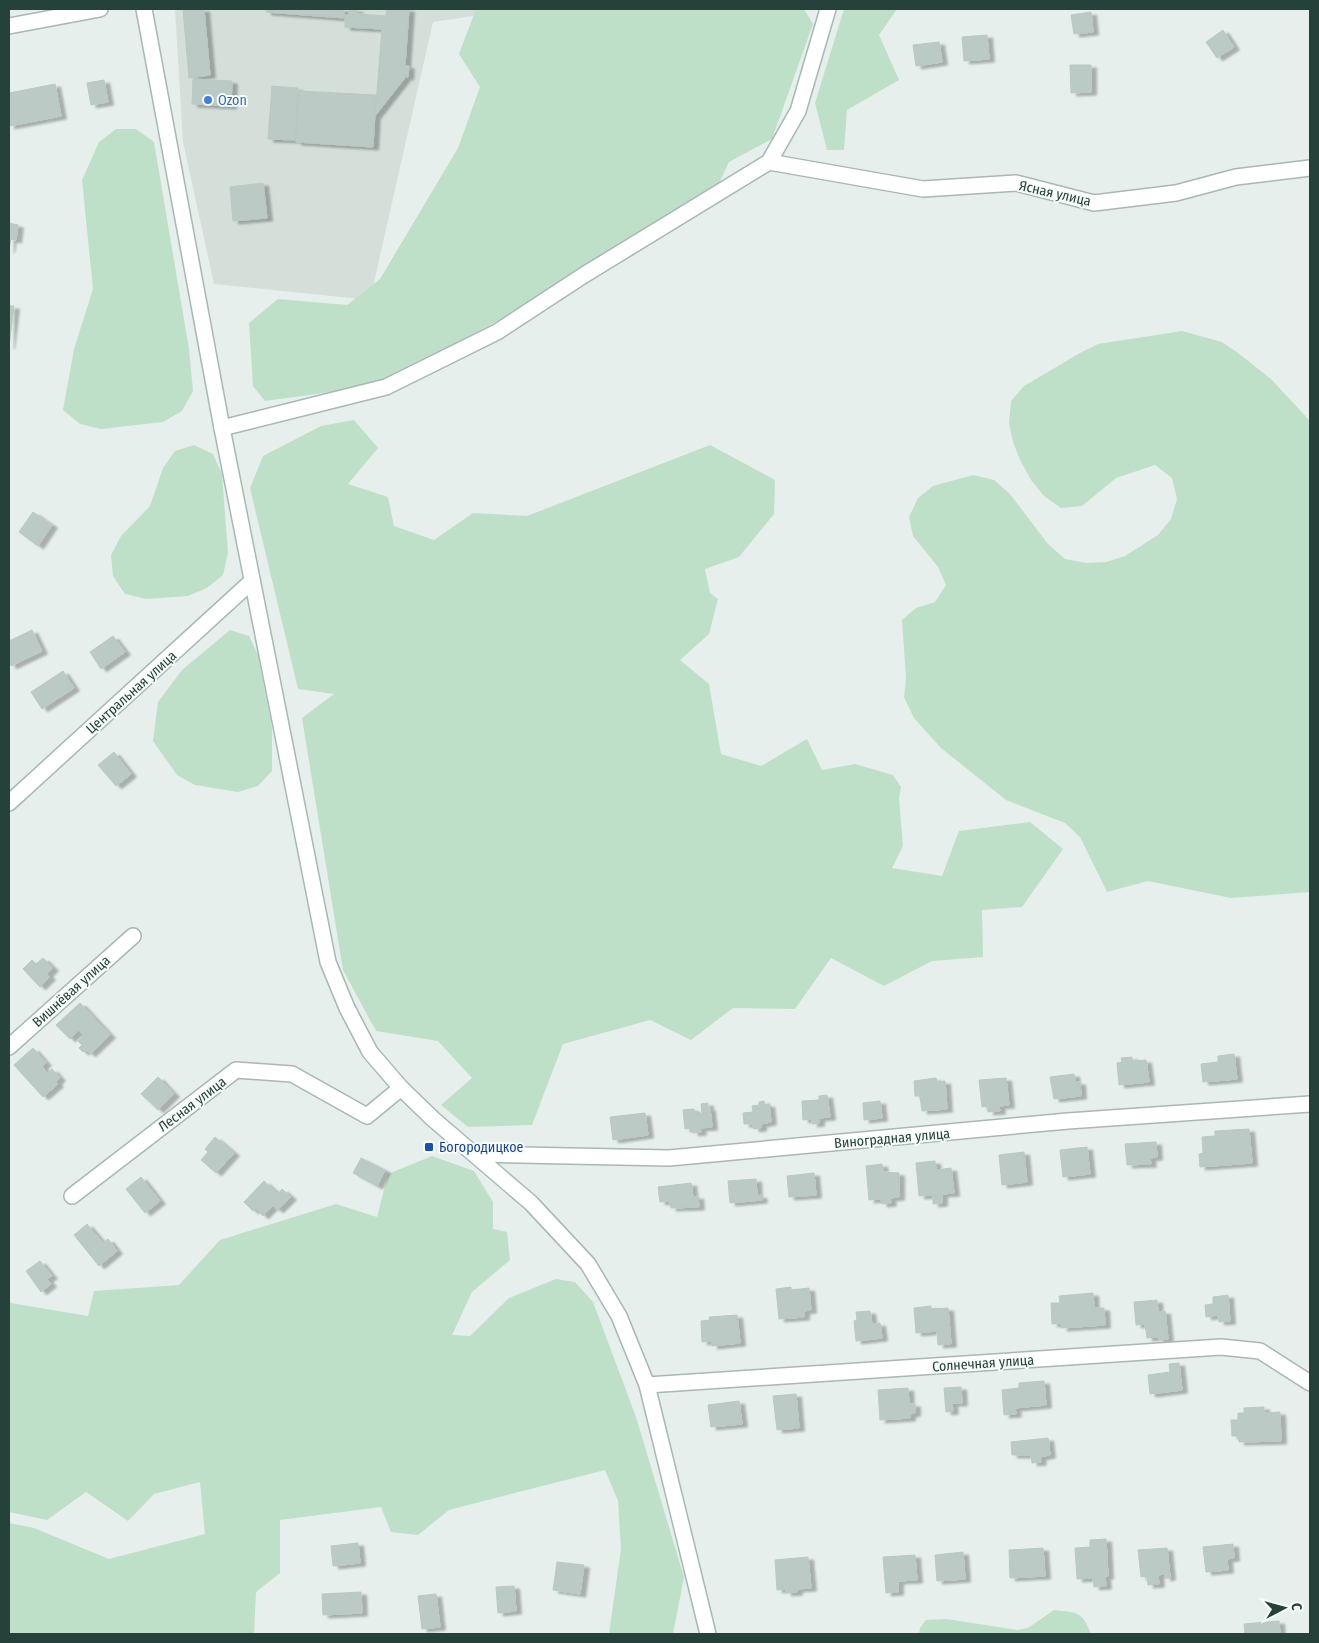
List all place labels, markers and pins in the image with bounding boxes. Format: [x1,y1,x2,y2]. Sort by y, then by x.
place label: Ozon [218,92,247,109]
marker: Ozon [202,94,214,106]
place label: Богородицкое [439,1139,524,1156]
marker: Богородицкое [423,1141,435,1153]

